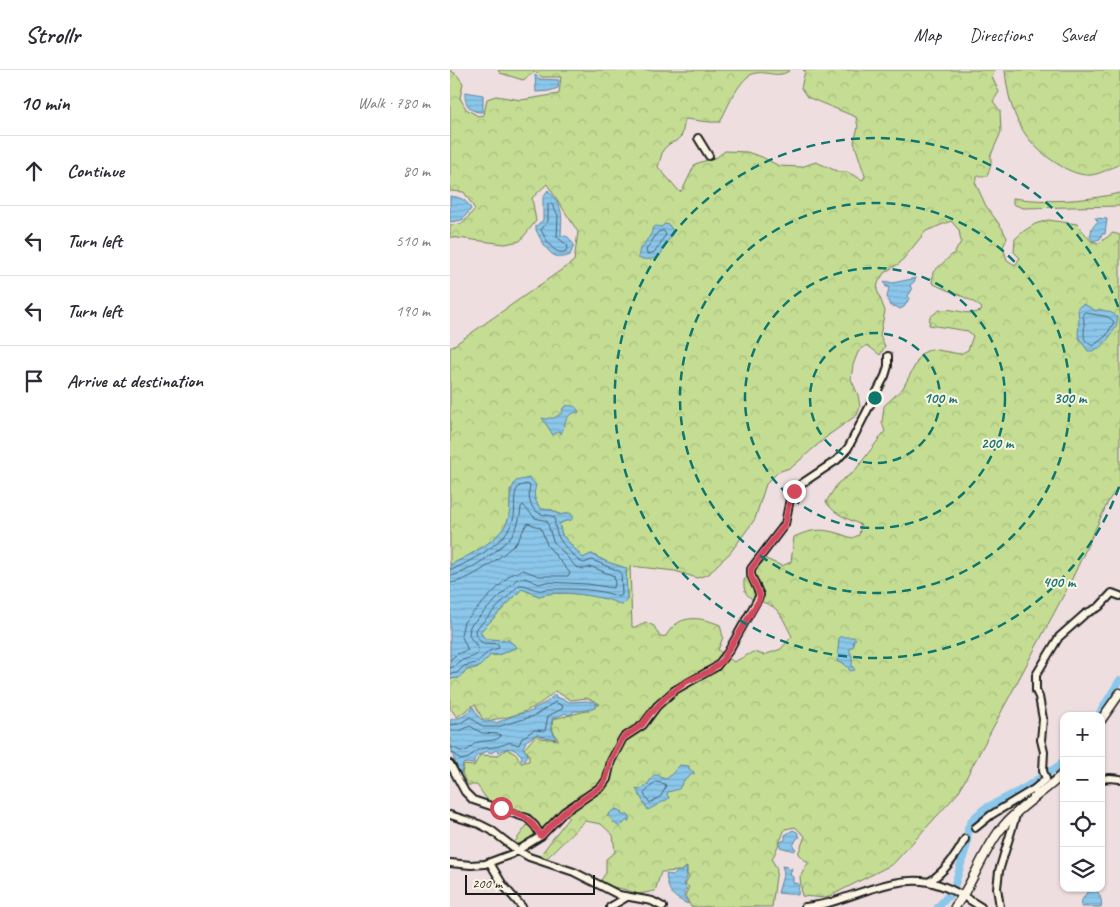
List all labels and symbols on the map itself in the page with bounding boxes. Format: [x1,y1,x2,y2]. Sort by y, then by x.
centre of rings [866,389,884,407]
text: 100 m [924,389,958,408]
text: 300 m [1054,389,1088,408]
text: 200 m [981,434,1015,453]
route end [783,480,806,503]
text: 400 m [1043,573,1077,592]
route start [490,797,513,820]
scale bar [465,872,595,895]

